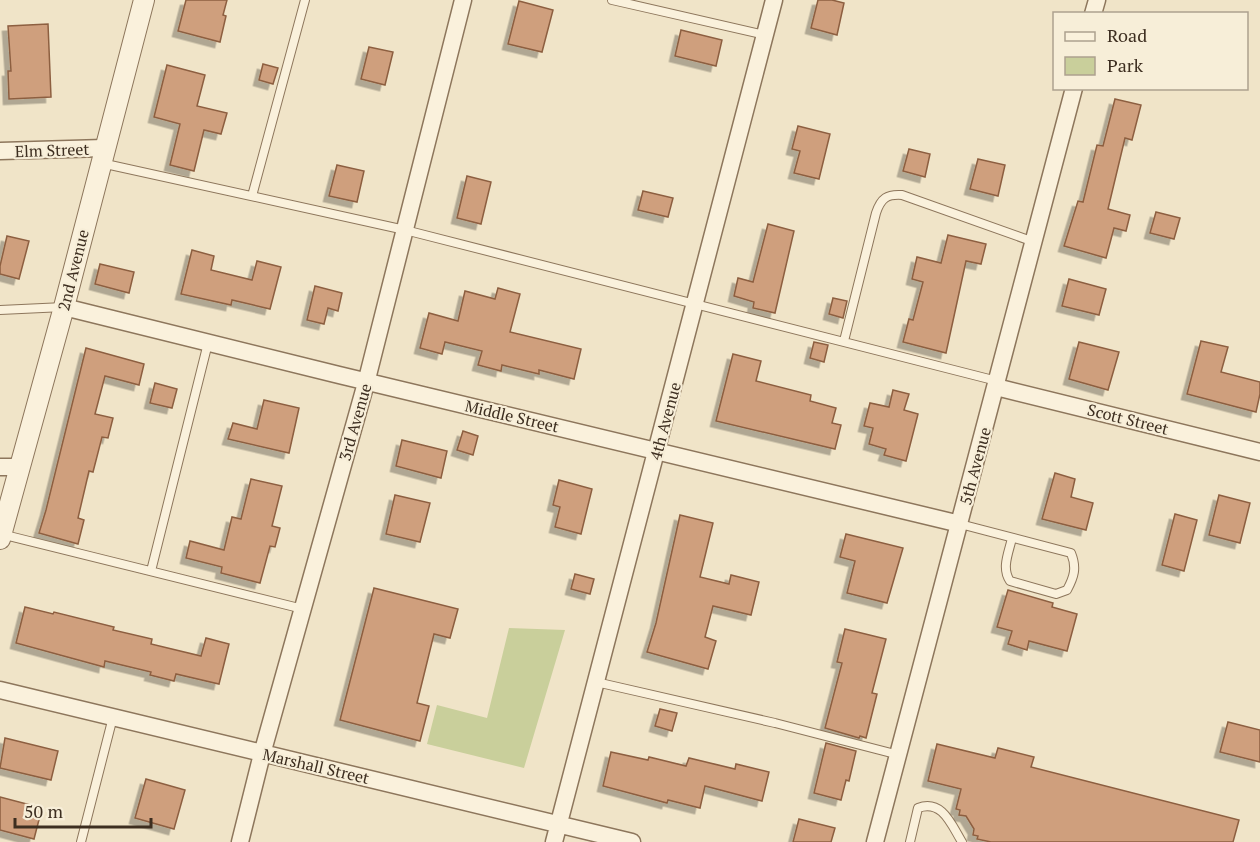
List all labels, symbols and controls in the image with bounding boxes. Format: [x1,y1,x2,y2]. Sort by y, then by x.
legend [1053,12,1248,90]
text: Road [1107,23,1147,47]
text: Park [1107,53,1144,77]
street label: Elm Street [14,138,90,162]
street label: 2nd Avenue [52,227,94,313]
street label: 4th Avenue [644,380,686,462]
street label: 3rd Avenue [333,381,377,463]
street label: Middle Street [463,394,561,438]
street label: Scott Street [1085,398,1171,440]
street label: 5th Avenue [954,425,996,507]
street label: Marshall Street [261,743,371,789]
scale bar [15,791,152,829]
text: 50 m [24,799,64,823]

